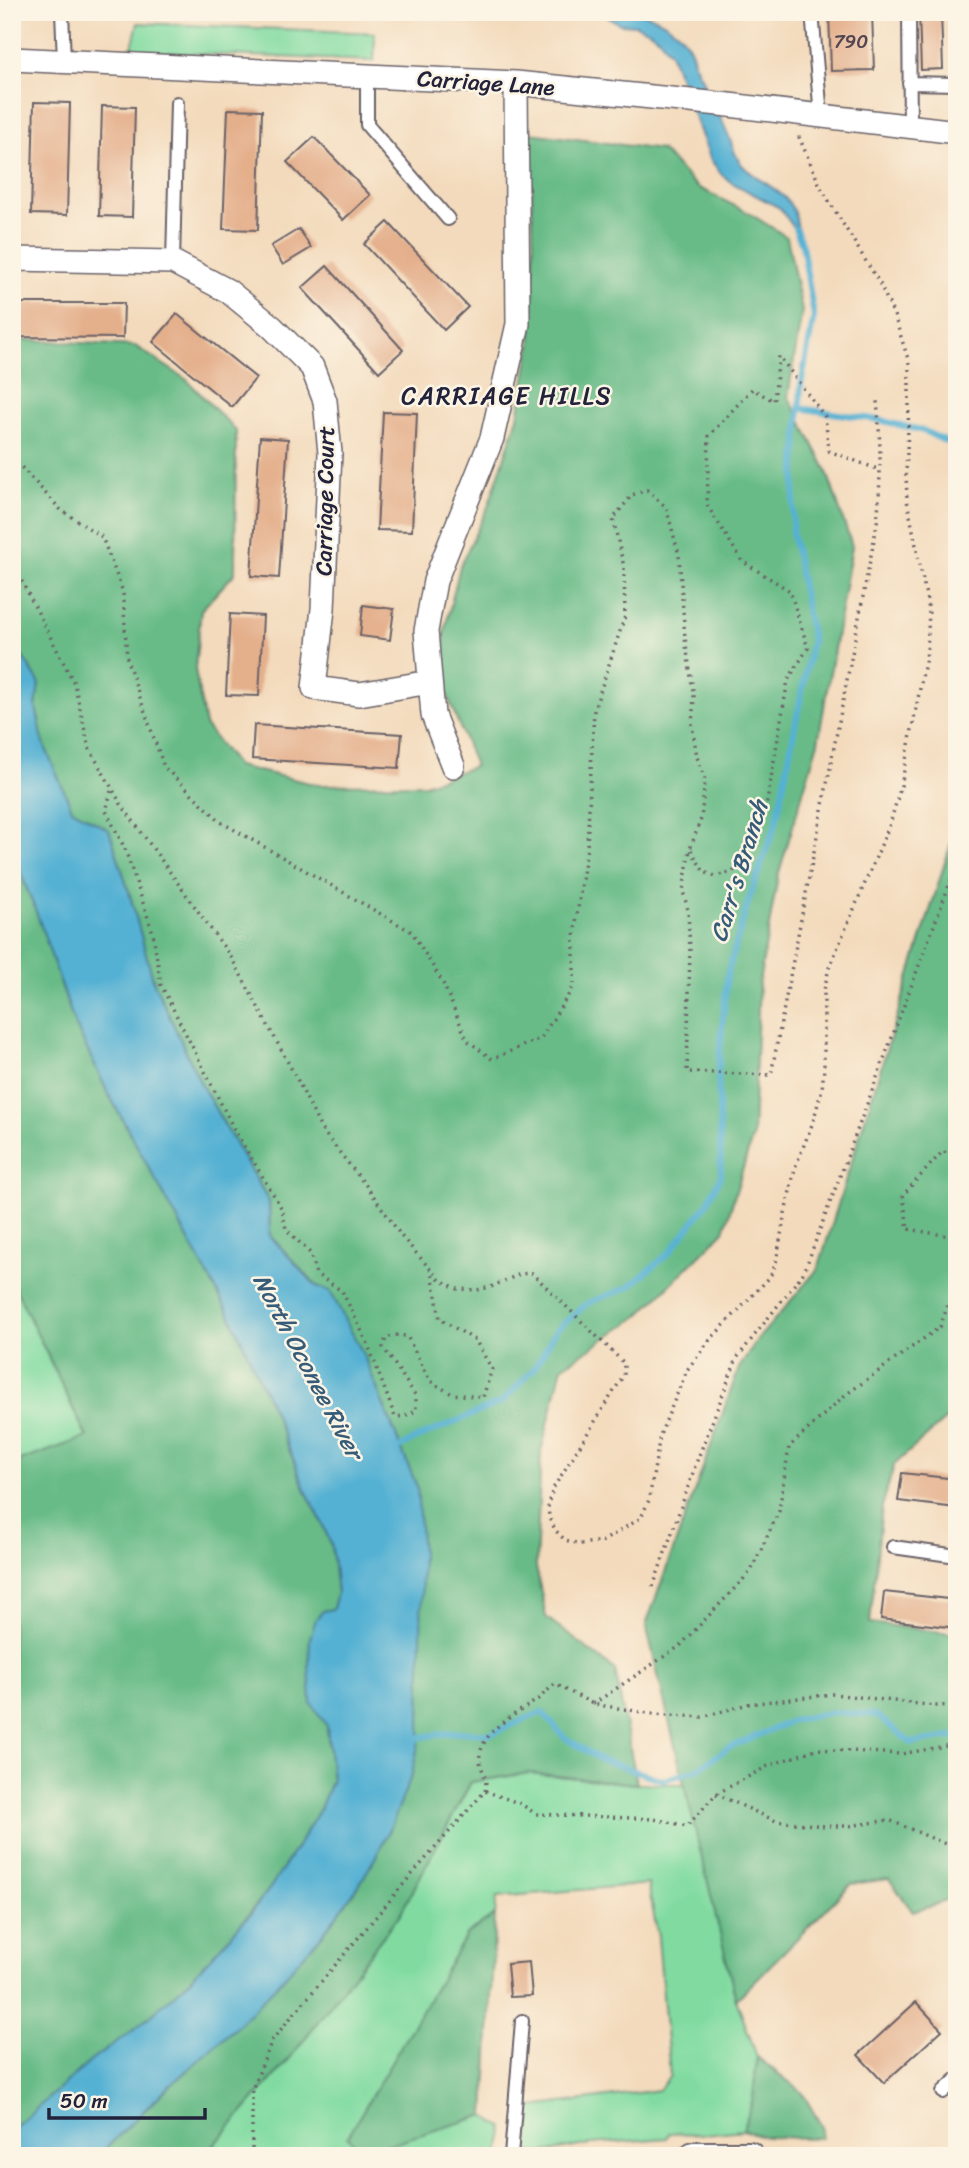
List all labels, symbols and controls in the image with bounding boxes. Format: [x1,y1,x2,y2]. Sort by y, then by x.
house number: 790 [834,25,868,58]
street label: Carriage Lane [416,58,556,108]
district label: CARRIAGE HILLS [401,375,613,417]
street label: Carriage Court [303,426,347,576]
water label: Carr's Branch [698,793,781,947]
water label: North Oconee River [241,1266,377,1470]
scale bar [49,2077,205,2121]
text: 50 m [60,2082,108,2120]

